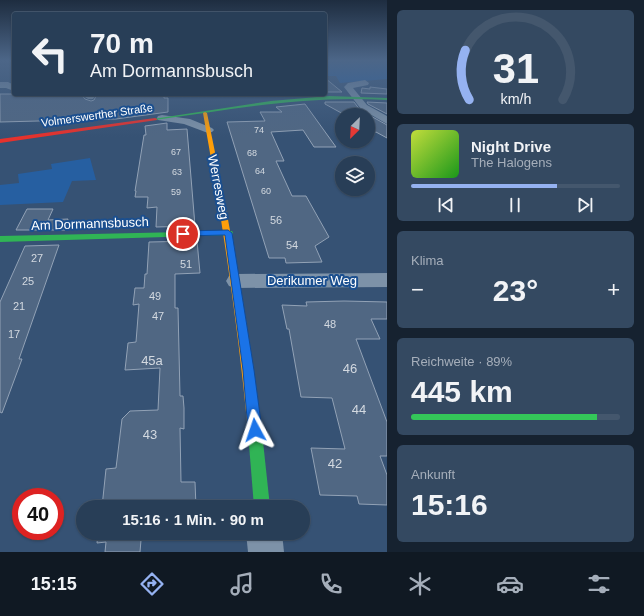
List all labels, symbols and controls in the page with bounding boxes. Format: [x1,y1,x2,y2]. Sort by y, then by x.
icon: left [24,28,76,80]
text: 70 m [90,28,154,59]
text: 31 [492,45,539,92]
text: Am Dormannsbusch [90,61,253,81]
text: km/h [500,91,531,107]
street label: Volmerswerther Straße [40,101,154,129]
north arrow [335,108,375,148]
map controls [335,108,375,196]
house number: 74 [254,125,264,135]
text: Night Drive [471,138,551,155]
house number: 67 [171,147,181,157]
house number: 68 [247,148,257,158]
street label: Werresweg [205,154,232,221]
text: The Halogens [471,155,552,170]
button: layers [335,156,375,196]
house number: 64 [255,166,265,176]
house number: 63 [172,167,182,177]
house number: 60 [261,186,271,196]
house number: 59 [171,187,181,197]
icon: previous [435,194,457,216]
icon: pause [504,194,526,216]
icon: next [574,194,596,216]
street label: Am Dormannsbusch [31,214,149,233]
house number: 56 [270,214,282,226]
pin [166,217,200,251]
icon: arrive [172,223,194,245]
house number: 54 [286,239,298,251]
house number: 27 [31,252,43,264]
text: Klima [411,253,444,268]
house number: 51 [180,258,192,270]
street label: Derikumer Weg [267,273,357,288]
text: 23° [493,274,538,307]
house number: 25 [22,275,34,287]
text: − [411,277,424,302]
text: + [607,277,620,302]
house number: 49 [149,290,161,302]
house number: 21 [13,300,25,312]
house number: 47 [152,310,164,322]
house number: 48 [324,318,336,330]
house number: 17 [8,328,20,340]
house number: 45a [141,353,164,368]
text: Reichweite · 89% [411,354,512,369]
house number: 46 [343,361,357,376]
text: 445 km [411,375,513,408]
house number: 44 [352,402,366,417]
position arrow [234,409,276,451]
house number: 43 [143,427,157,442]
house number: 42 [328,456,342,471]
text: Ankunft [411,467,455,482]
speed limit sign: 40 [12,488,64,540]
text: 15:16 [411,488,488,521]
text: 15:16 · 1 Min. · 90 m [122,511,264,528]
icon: directions [138,570,166,598]
icon: music [228,570,256,598]
icon: phone [317,570,345,598]
icon: climate [406,570,434,598]
icon: car [496,570,524,598]
icon: filters [585,570,613,598]
text: 15:15 [31,574,77,594]

